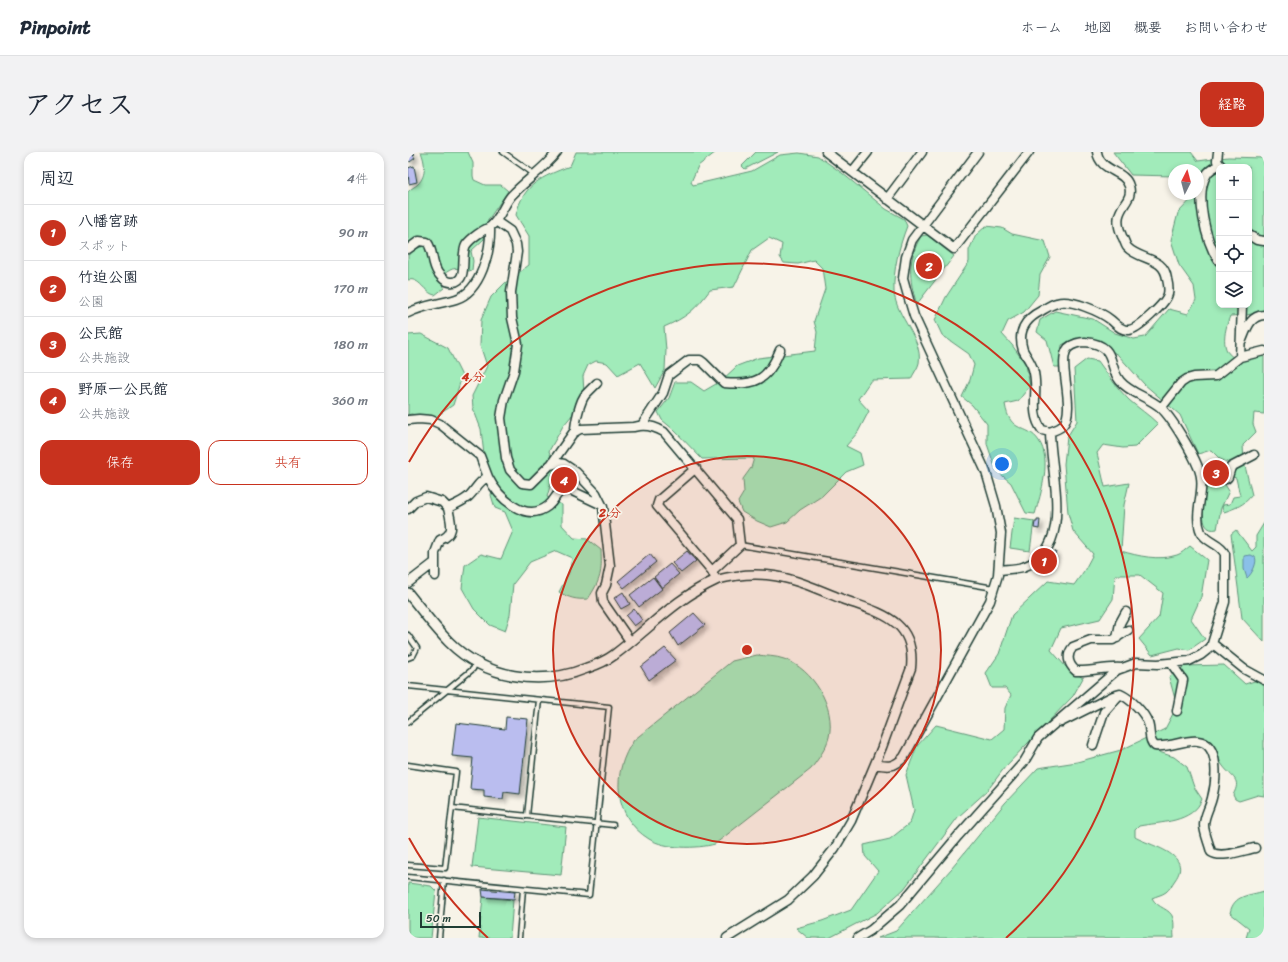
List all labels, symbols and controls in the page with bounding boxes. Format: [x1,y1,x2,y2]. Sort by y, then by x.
text: Pinpoint [20,11,91,44]
text: ホーム [1021,15,1062,40]
text: 地図 [1084,15,1112,40]
text: 概要 [1134,15,1162,40]
text: お問い合わせ [1184,15,1268,40]
text: アクセス [24,80,134,129]
button: 経路 [1200,82,1264,127]
text: 周辺 [40,163,74,193]
north arrow [1168,164,1204,200]
map controls [1216,164,1252,308]
button: + [1216,164,1252,200]
text: 4件 [347,167,368,190]
button: − [1216,200,1252,236]
text: 八幡宮跡 [78,208,138,234]
text: 1 [50,221,56,244]
text: 90 m [338,221,368,244]
text: スポット [78,234,130,257]
button: locate [1216,236,1252,272]
pin: 2 [916,251,942,281]
text: 竹迫公園 [78,264,138,290]
button: layers [1216,272,1252,308]
text: 2 [49,277,57,300]
text: 170 m [333,277,368,300]
text: 公園 [78,290,104,313]
text: 公民館 [78,320,123,346]
text: 3 [49,333,57,356]
text: 180 m [333,333,368,356]
text: 公共施設 [78,346,130,369]
text: 4 分 [461,366,484,388]
text: 野原一公民館 [78,376,168,402]
text: 4 [49,389,57,412]
text: 360 m [332,389,368,412]
text: 公共施設 [78,402,130,425]
button: 保存 [40,440,200,485]
button: 共有 [208,440,368,485]
your location [992,454,1012,474]
pin: 3 [1203,458,1229,488]
pin: 4 [551,465,577,495]
text: 2 分 [598,502,621,524]
pin: 1 [1031,546,1057,576]
centre of rings [740,643,754,657]
text: 50 m [426,909,451,928]
scale bar [420,910,481,929]

